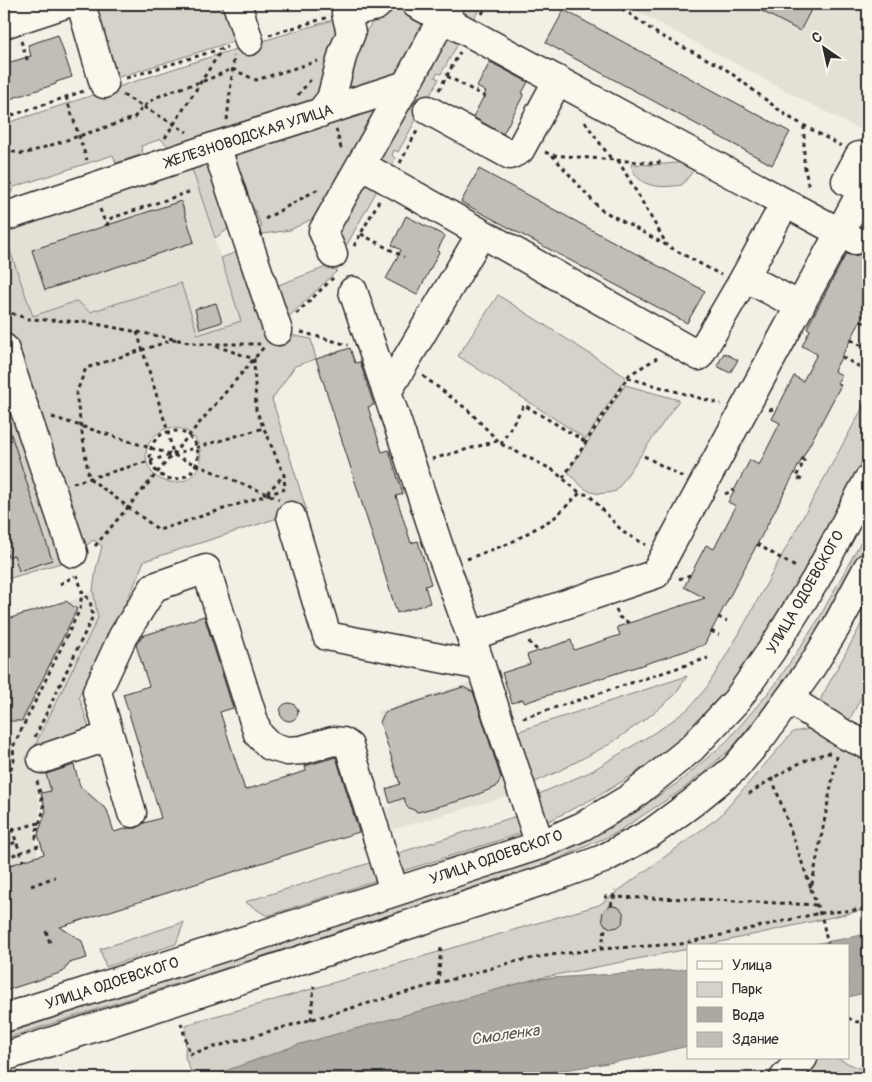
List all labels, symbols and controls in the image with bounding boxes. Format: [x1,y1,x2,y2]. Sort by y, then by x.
north arrow [800,22,850,72]
text: С [809,28,826,47]
street label: ЖЕЛЕЗНОВОДСКАЯ УЛИЦА [161,100,336,173]
street label: УЛИЦА ОДОЕВСКОГО [762,527,848,657]
street label: УЛИЦА ОДОЕВСКОГО [427,826,565,889]
legend [687,944,850,1060]
street label: УЛИЦА ОДОЕВСКОГО [43,953,181,1014]
text: Улица [732,956,772,975]
text: Парк [732,980,763,999]
text: Вода [732,1006,765,1025]
water label: Смоленка [470,1020,542,1050]
text: Здание [732,1030,779,1049]

